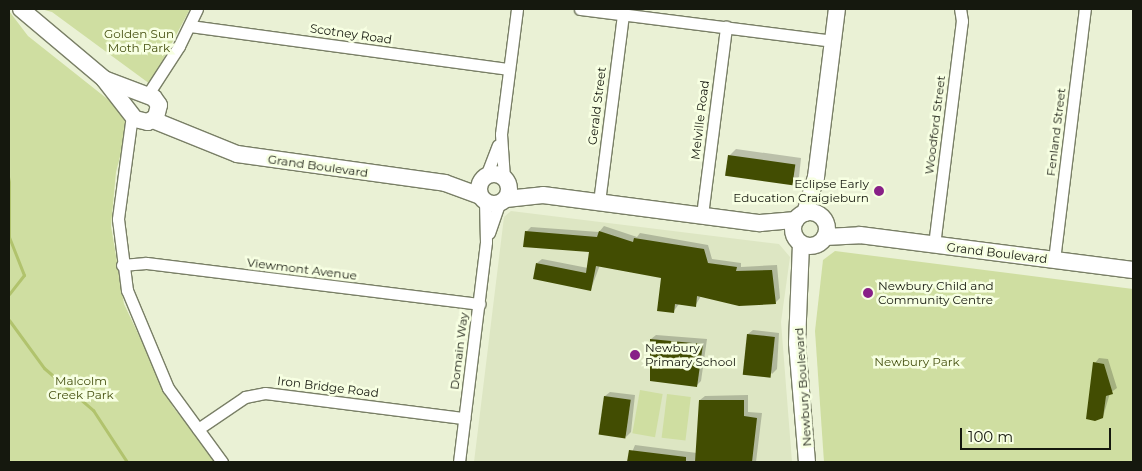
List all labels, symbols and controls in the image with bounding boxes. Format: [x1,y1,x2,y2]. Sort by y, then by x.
street label: Scotney Road [309,21,393,47]
park label: Golden Sun Moth Park [104,27,174,55]
street label: Gerald Street [585,66,609,146]
street label: Woodford Street [922,75,948,175]
street label: Melville Road [688,79,712,161]
street label: Fenland Street [1043,87,1069,177]
street label: Grand Boulevard [267,152,369,180]
place label: Eclipse Early Education Craigieburn [733,177,869,205]
marker: Eclipse Early Education Craigieburn [873,185,885,197]
street label: Grand Boulevard [946,240,1048,266]
street label: Viewmont Avenue [246,255,358,283]
place label: Newbury Child and Community Centre [878,279,994,307]
marker: Newbury Child and Community Centre [862,287,874,299]
street label: Domain Way [447,312,471,390]
street label: Newbury Boulevard [792,327,814,447]
place label: Newbury Primary School [645,341,736,369]
marker: Newbury Primary School [629,349,641,361]
park label: Newbury Park [874,355,960,369]
park label: Malcolm Creek Park [48,374,114,402]
street label: Iron Bridge Road [276,374,380,400]
scale bar [962,418,1113,450]
text: 100 m [968,427,1013,446]

